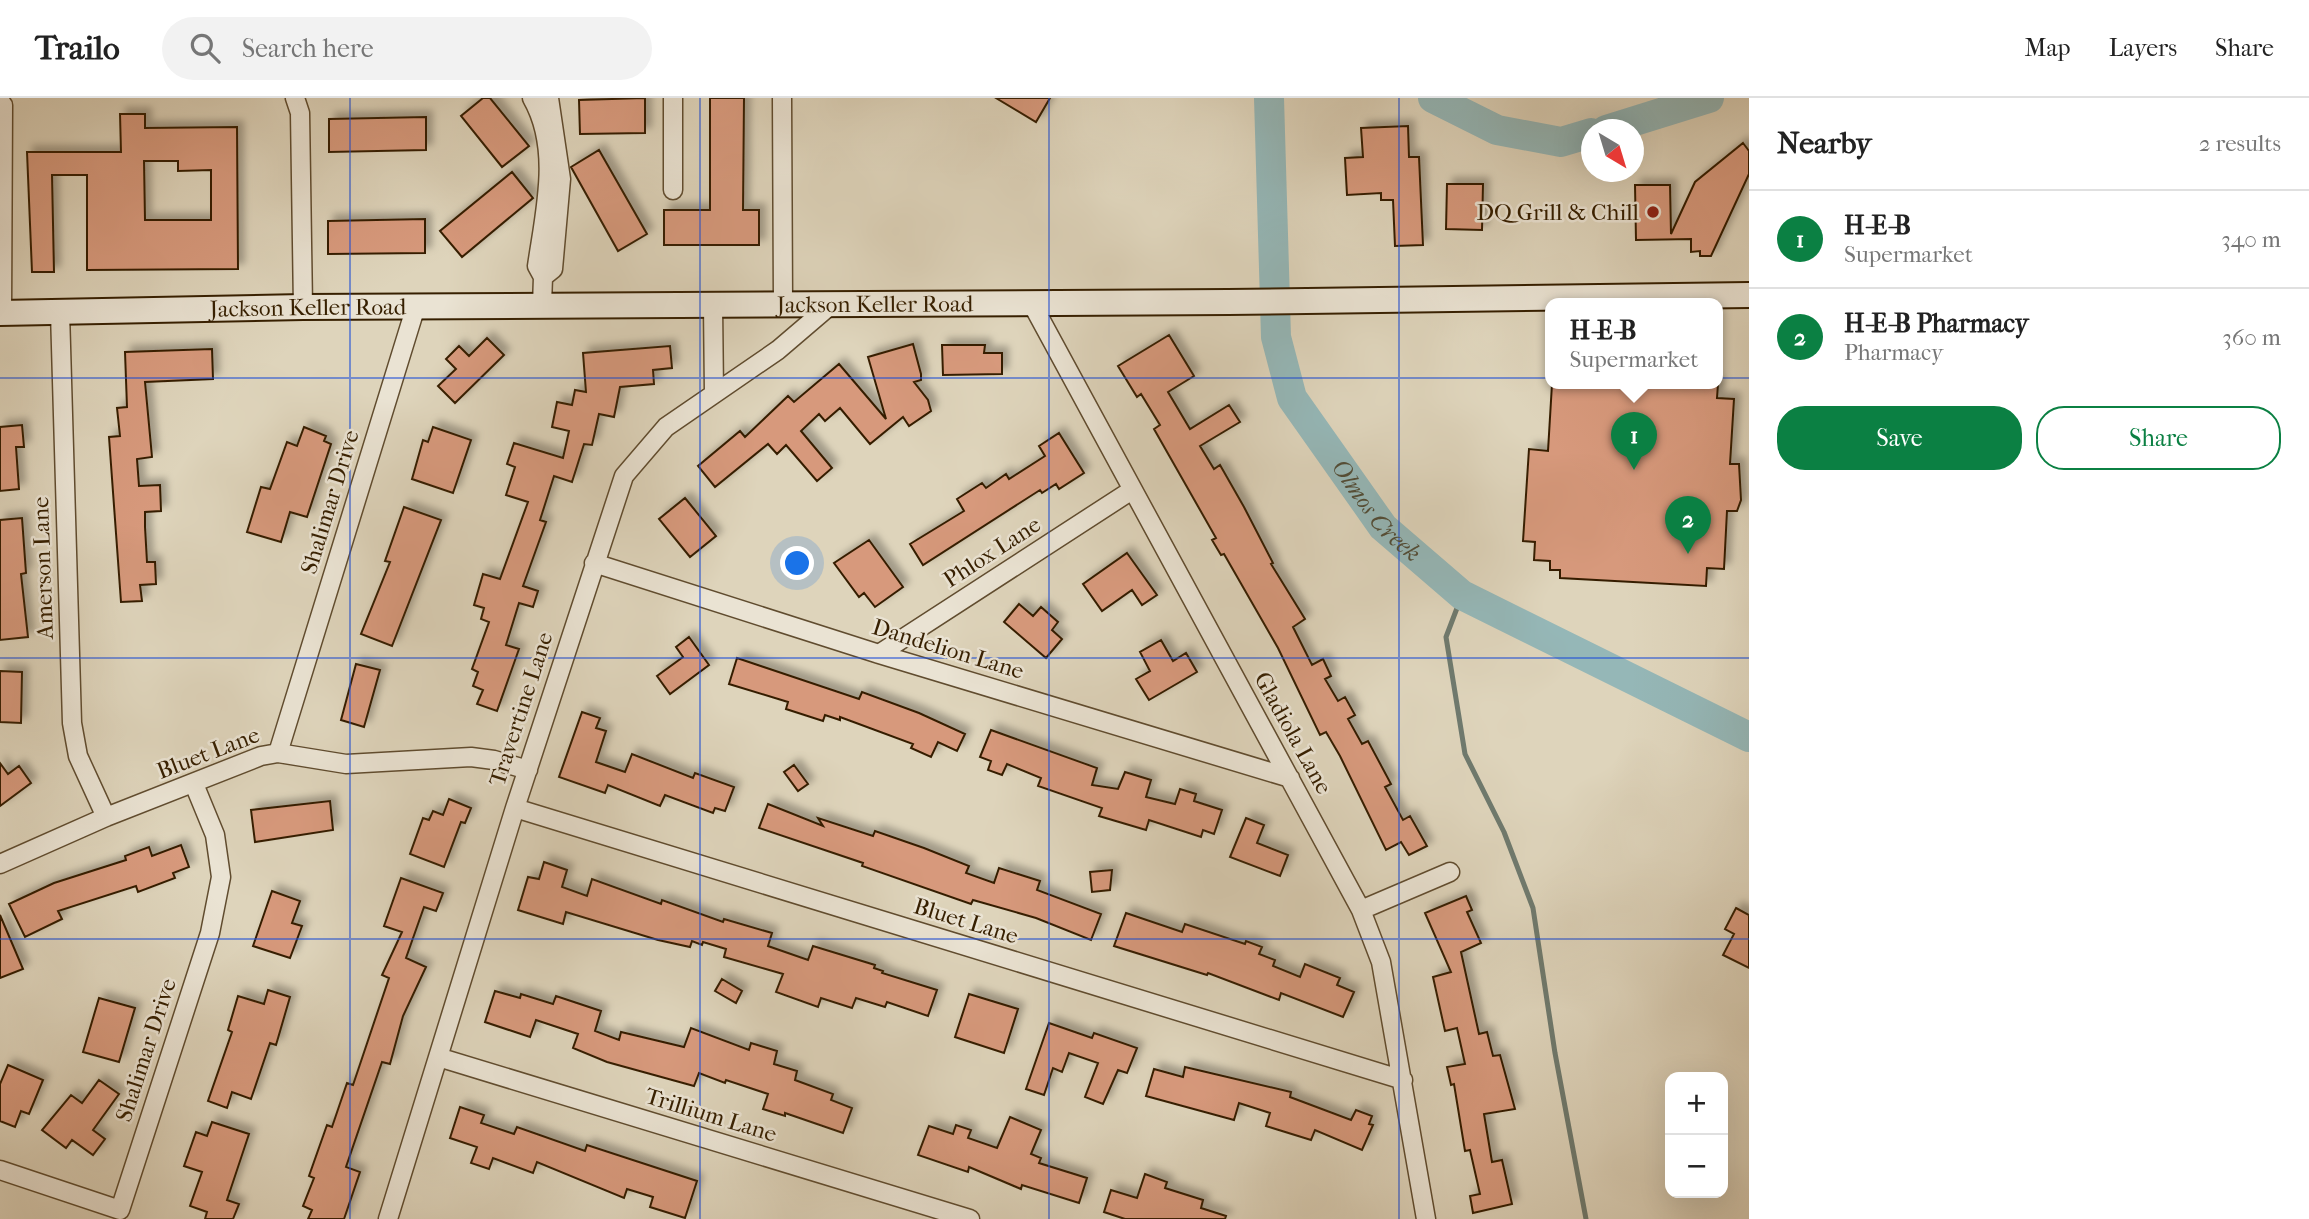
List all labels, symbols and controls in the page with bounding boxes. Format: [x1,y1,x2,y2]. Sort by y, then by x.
search box [162,17,652,80]
text: Trailo [35,29,120,68]
icon: search [186,29,224,67]
text: Search here [242,33,374,64]
text: Map [2025,34,2071,62]
text: Layers [2109,34,2177,62]
text: Share [2215,34,2274,62]
north arrow [1581,119,1644,182]
text: Nearby [1777,126,1872,161]
text: 2 results [2199,130,2281,157]
place label: DQ Grill & Chill [1476,199,1640,226]
marker: DQ Grill & Chill [1645,204,1661,220]
text: H-E-B [1844,210,1911,241]
text: 1 [1796,226,1804,253]
text: 340 m [2221,226,2281,253]
text: Supermarket [1844,241,1973,268]
street label: Jackson Keller Road [775,290,974,318]
street label: Jackson Keller Road [207,293,407,322]
popup [1545,298,1723,389]
text: H-E-B Pharmacy [1844,308,2029,339]
text: H-E-B [1570,315,1636,346]
text: 2 [1794,324,1806,351]
text: 360 m [2222,324,2281,351]
text: Pharmacy [1844,339,1943,366]
text: Supermarket [1570,346,1698,373]
button: Save [1777,406,2022,470]
button: Share [2036,406,2281,470]
pin: 1 [1611,412,1657,470]
street label: Shalimar Drive [295,427,365,577]
water label: Olmos Creek [1326,454,1427,567]
street label: Amerson Lane [27,496,59,641]
pin: 2 [1665,496,1711,554]
street label: Phlox Lane [938,511,1046,593]
your location [780,546,814,580]
street label: Dandelion Lane [869,613,1027,685]
street label: Travertine Lane [483,629,559,789]
street label: Gladiola Lane [1248,667,1338,799]
street label: Bluet Lane [153,721,263,785]
street label: Bluet Lane [911,892,1021,950]
street label: Shalimar Drive [110,975,182,1125]
map controls [1665,1072,1728,1198]
button: + [1665,1072,1728,1135]
street label: Trillium Lane [642,1082,780,1148]
button: − [1665,1135,1728,1198]

